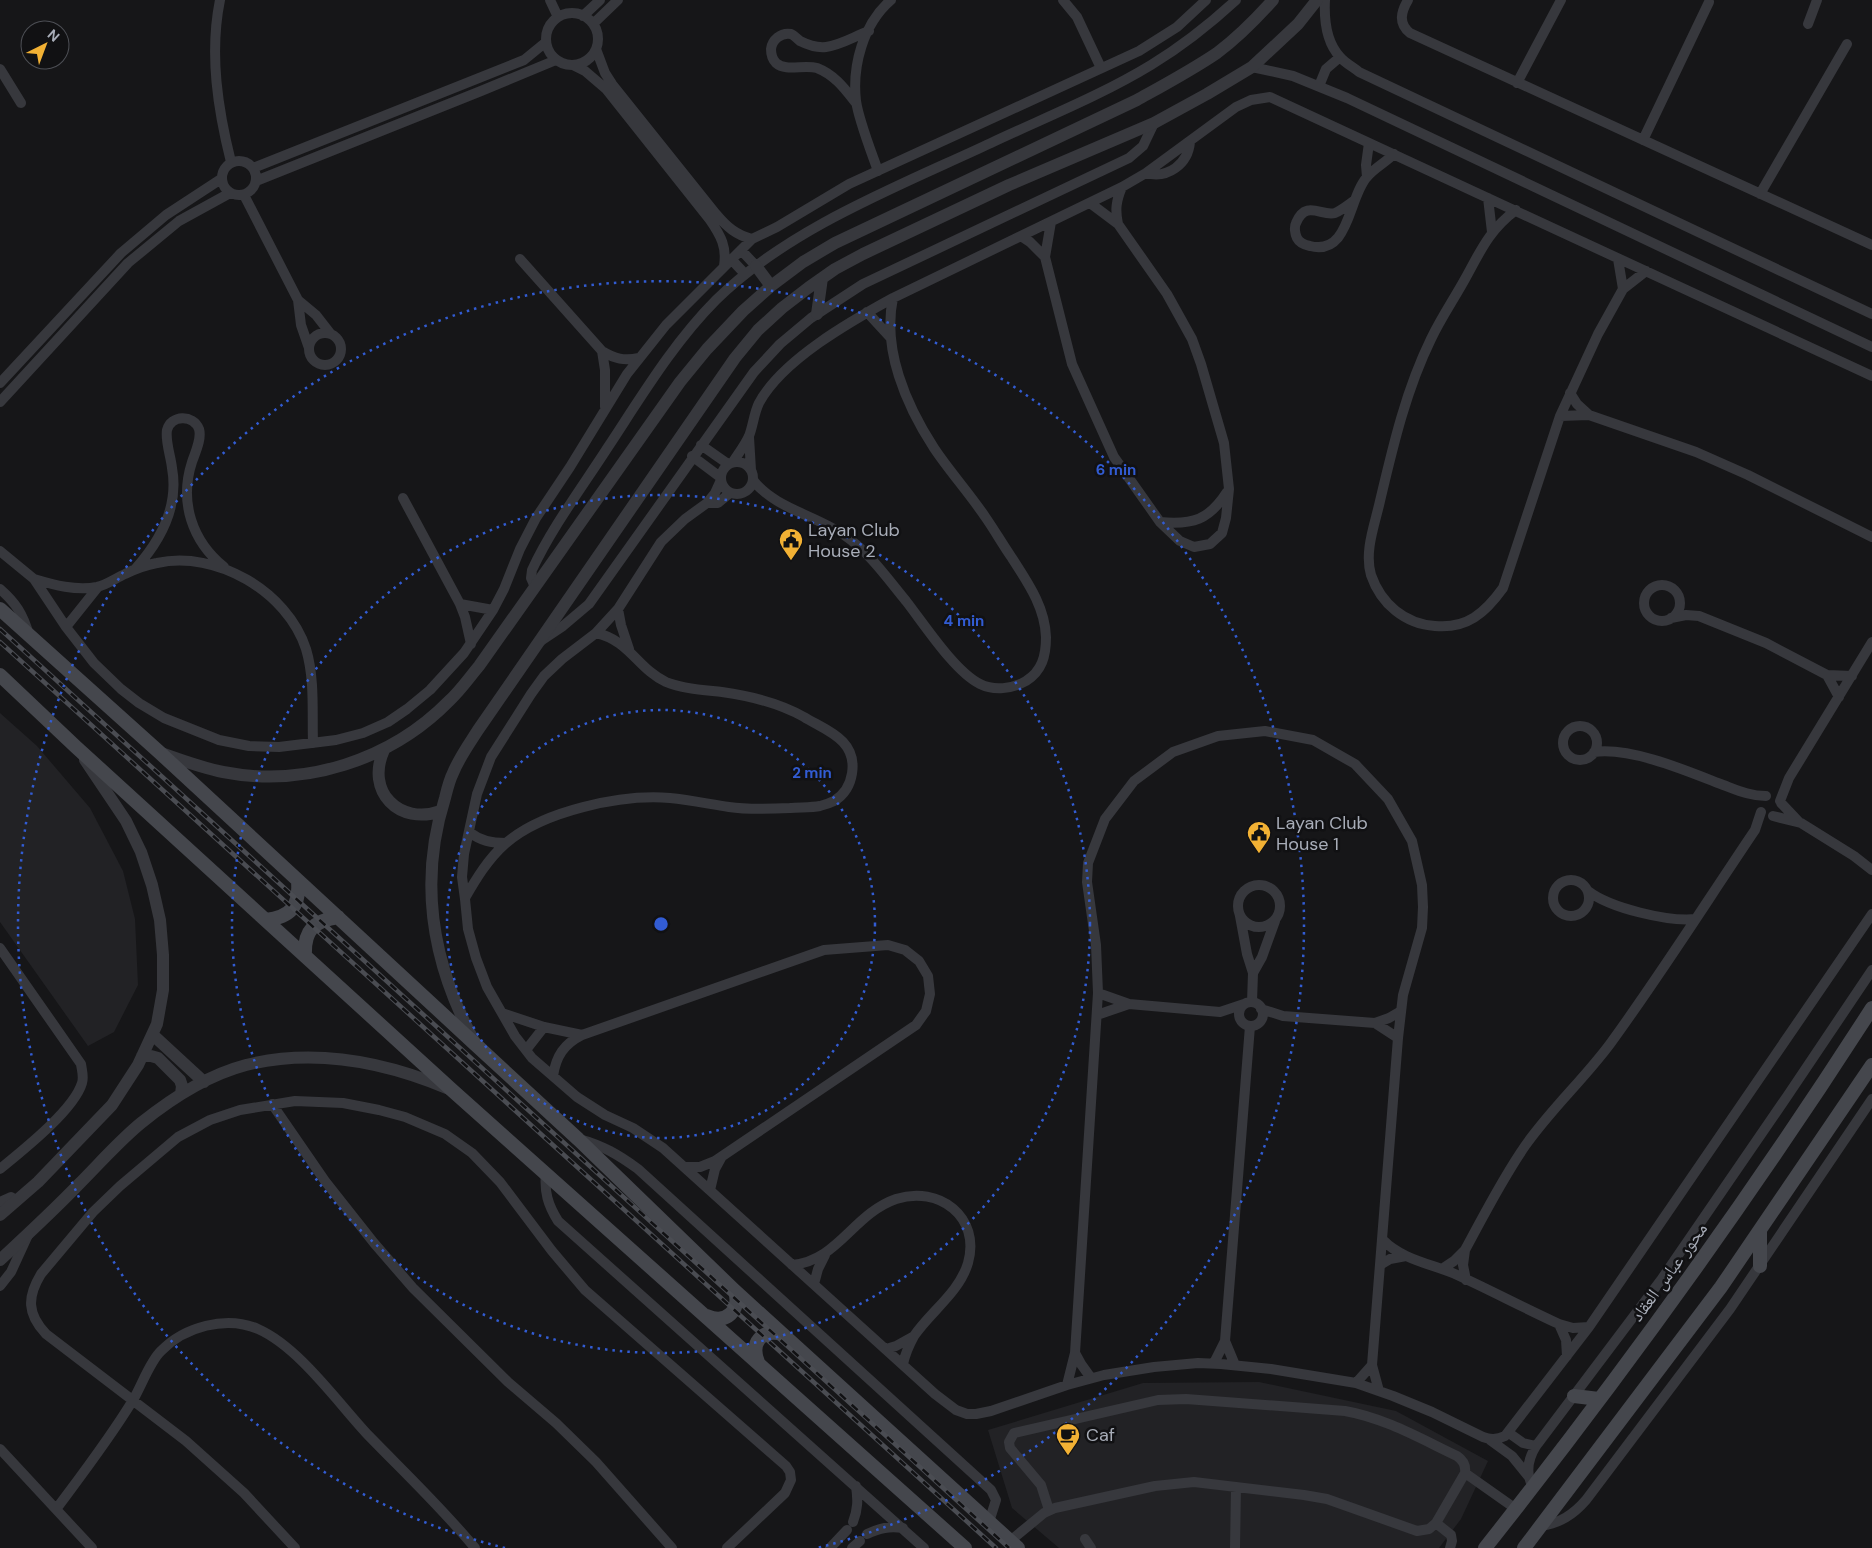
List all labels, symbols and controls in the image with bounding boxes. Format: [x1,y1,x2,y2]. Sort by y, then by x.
north arrow [20,20,70,70]
text: N [44,25,64,45]
text: 6 min [1096,460,1136,480]
place label: Layan Club House 2 [808,518,900,563]
public building icon: Layan Club House 2 [778,527,804,561]
text: 4 min [944,611,984,631]
text: 2 min [792,763,832,783]
place label: Layan Club House 1 [1276,811,1368,856]
public building icon: Layan Club House 1 [1246,820,1272,854]
centre of rings [652,915,670,933]
street label: محور عباس العقاد [1625,1218,1713,1326]
cafe icon: Caf [1055,1422,1081,1456]
place label: Caf [1086,1423,1115,1447]

